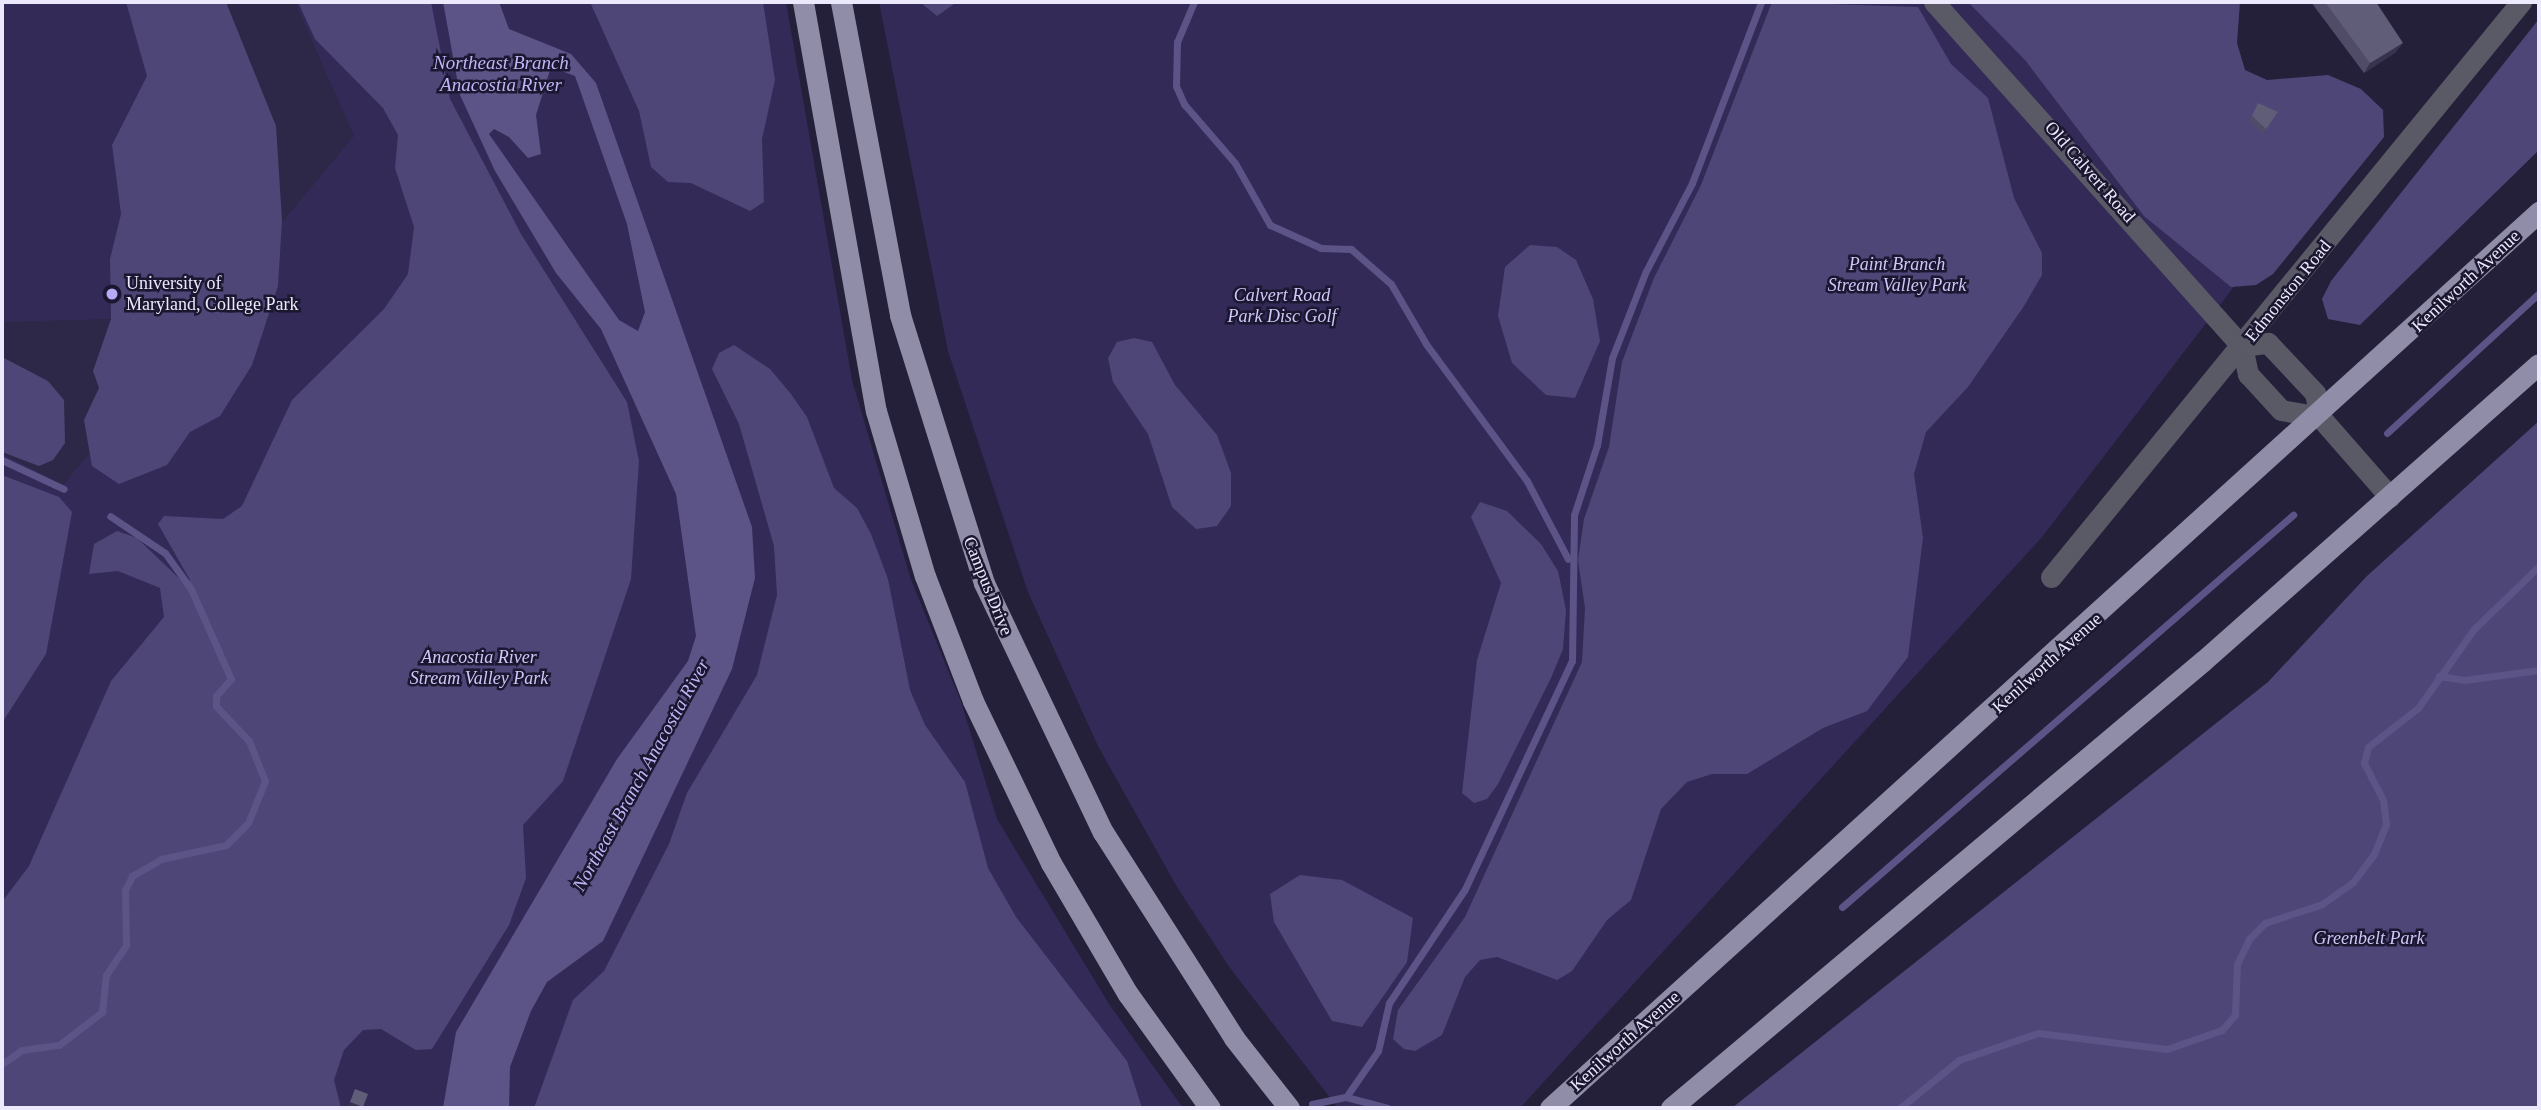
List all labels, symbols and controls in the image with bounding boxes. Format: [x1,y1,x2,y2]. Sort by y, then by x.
water label: Northeast Branch Anacostia River [433,52,569,96]
street label: Old Calvert Road [2040,117,2140,227]
street label: Kenilworth Avenue [2407,225,2525,337]
street label: Edmonston Road [2240,236,2336,346]
park label: Paint Branch Stream Valley Park [1828,254,1966,296]
place label: University of Maryland, College Park [126,273,298,316]
park label: Calvert Road Park Disc Golf [1228,285,1336,328]
marker: University of Maryland, College Park [104,286,120,302]
street label: Campus Drive [958,534,1018,638]
street label: Kenilworth Avenue [1987,608,2107,718]
park label: Anacostia River Stream Valley Park [410,647,548,690]
water label: Northeast Branch Anacostia River [567,655,715,895]
park label: Greenbelt Park [2314,927,2424,949]
street label: Kenilworth Avenue [1565,986,1685,1096]

